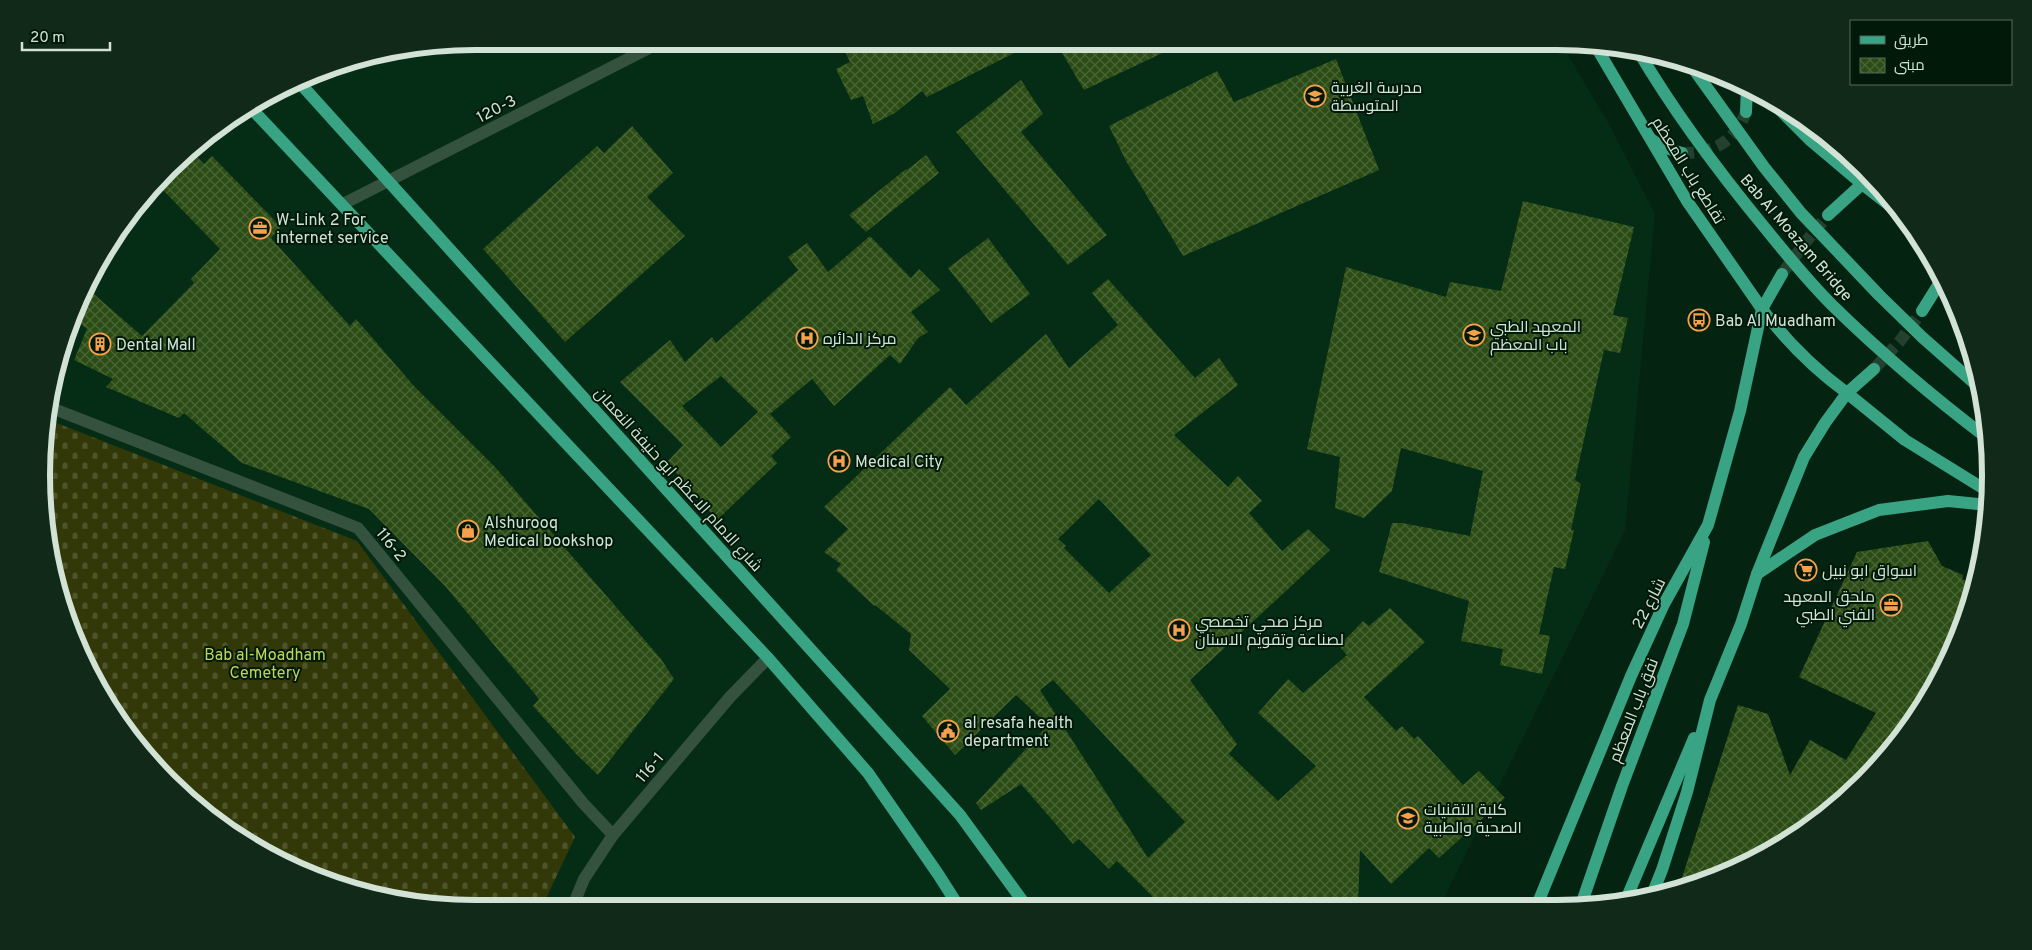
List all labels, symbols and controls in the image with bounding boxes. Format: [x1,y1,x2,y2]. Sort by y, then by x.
scale bar [22,20,110,52]
legend [1850,20,2012,85]
text: 20 m [30,29,65,48]
text: طريق [1894,32,1928,51]
text: مبنى [1894,57,1925,76]
place label: مدرسة الغربية المتوسطة [1331,79,1422,117]
school or university icon: مدرسة الغربية المتوسطة [1303,84,1327,108]
street label: 120-3 [474,91,520,128]
street label: تقاطع باب المعظم [1646,114,1729,229]
street label: Bab Al Moazam Bridge [1735,171,1856,306]
place label: W-Link 2 For internet service [276,211,389,249]
office icon: W-Link 2 For internet service [248,216,272,240]
bus stop icon: Bab Al Muadham [1687,308,1711,332]
place label: Bab Al Muadham [1715,312,1836,332]
place label: المعهد الطبي باب المعظم [1490,318,1581,356]
school or university icon: المعهد الطبي باب المعظم [1462,323,1486,347]
hospital icon: مركز الدائره [795,326,819,350]
place label: مركز الدائره [823,330,897,350]
building icon: Dental Mall [88,332,112,356]
place label: Dental Mall [116,336,196,356]
street label: شارع الامام الاعظم ابو حنيفة النعمان [589,384,766,577]
hospital icon: Medical City [827,449,851,473]
place label: Medical City [855,453,943,473]
place label: Alshurooq Medical bookshop [484,514,613,552]
shop icon: Alshurooq Medical bookshop [456,519,480,543]
street label: 116-2 [371,524,410,566]
supermarket icon: اسواق ابو نبيل [1794,558,1818,582]
place label: اسواق ابو نبيل [1822,562,1917,582]
street label: شارع 22 [1629,575,1671,633]
place label: ملحق المعهد الفني الطبي [1783,588,1875,628]
office icon: ملحق المعهد الفني الطبي [1879,593,1903,617]
place label: مركز صحي تخصصي لصناعة وتقويم الاسنان [1195,613,1344,651]
hospital icon: مركز صحي تخصصي لصناعة وتقويم الاسنان [1167,618,1191,642]
park label: Bab al-Moadham Cemetery [204,646,326,684]
street label: نفق باب المعظم [1606,656,1664,766]
place label: al resafa health department [964,714,1073,752]
public building icon: al resafa health department [936,719,960,743]
street label: 116-1 [632,749,669,788]
place label: كلية التقنيات الصحية والطبية [1424,801,1522,839]
school or university icon: كلية التقنيات الصحية والطبية [1396,806,1420,830]

